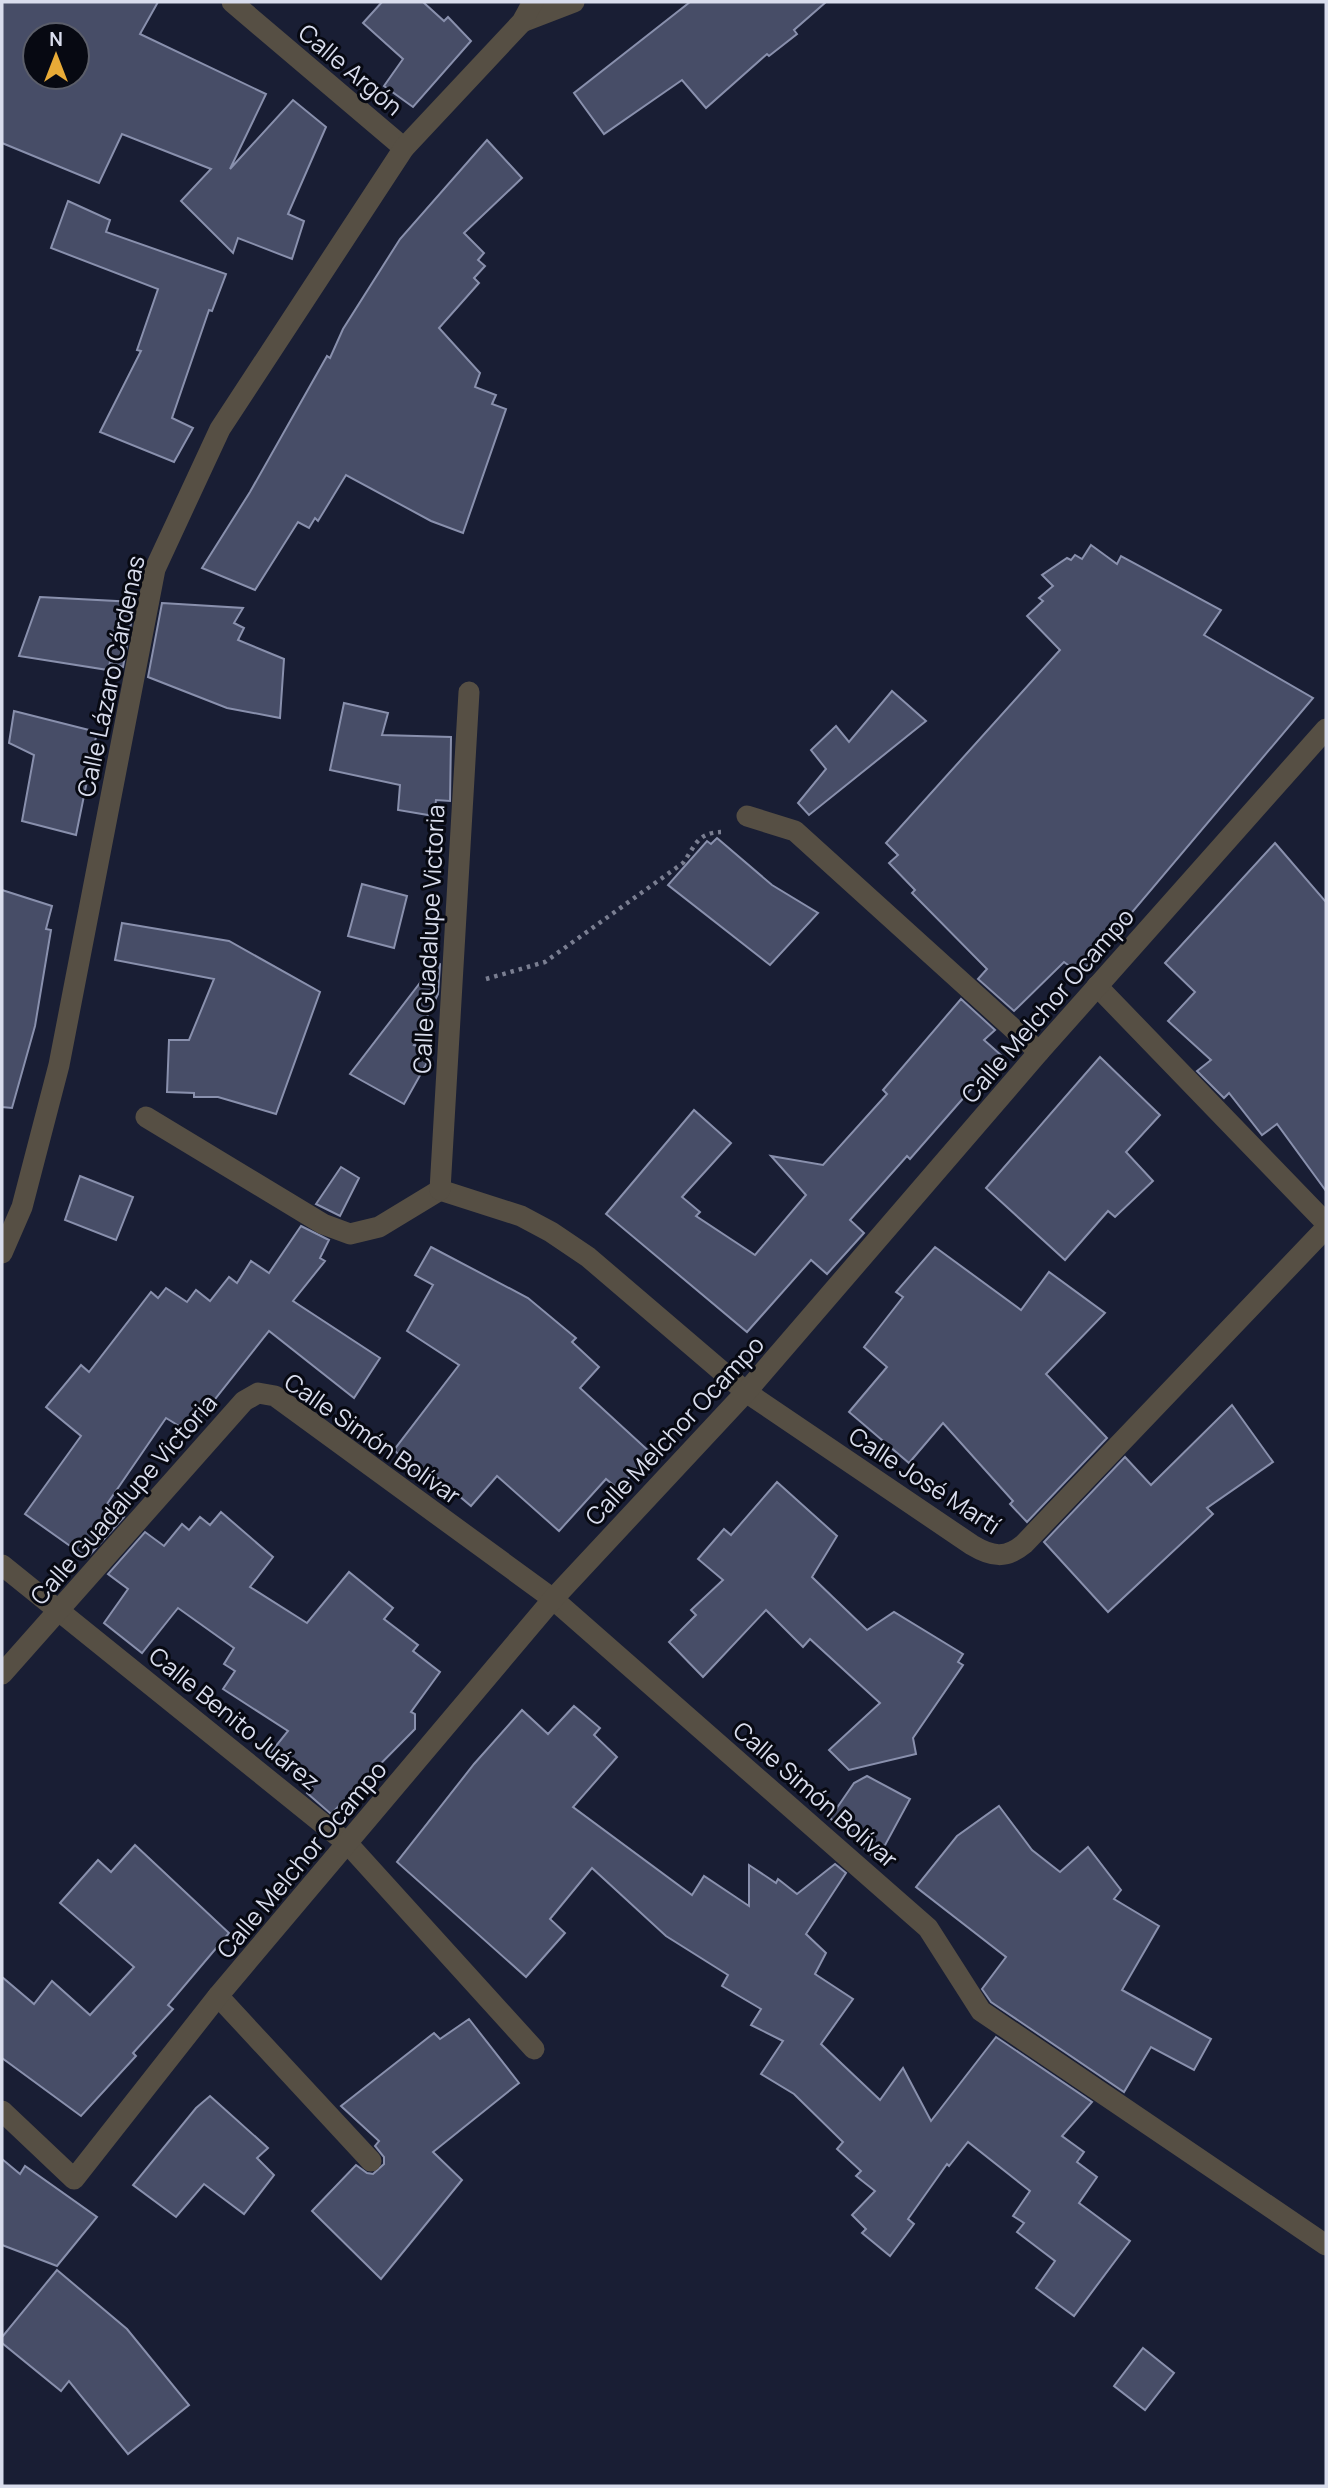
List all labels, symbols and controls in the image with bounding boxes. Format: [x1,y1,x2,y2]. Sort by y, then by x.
street label: Calle Argón [292,16,410,122]
north arrow [21,21,91,91]
text: N [49,26,63,52]
street label: Calle Lázaro Cárdenas [68,552,152,800]
street label: Calle Guadalupe Victoria [404,804,452,1074]
street label: Calle Melchor Ocampo [953,901,1141,1109]
street label: Calle Melchor Ocampo [577,1328,771,1532]
street label: Calle Simón Bolívar [278,1365,468,1511]
street label: Calle Guadalupe Victoria [22,1387,224,1611]
street label: Calle José Martí [843,1419,1008,1542]
street label: Calle Benito Juárez [143,1639,327,1797]
street label: Calle Simón Bolívar [727,1713,906,1875]
street label: Calle Melchor Ocampo [209,1753,393,1965]

